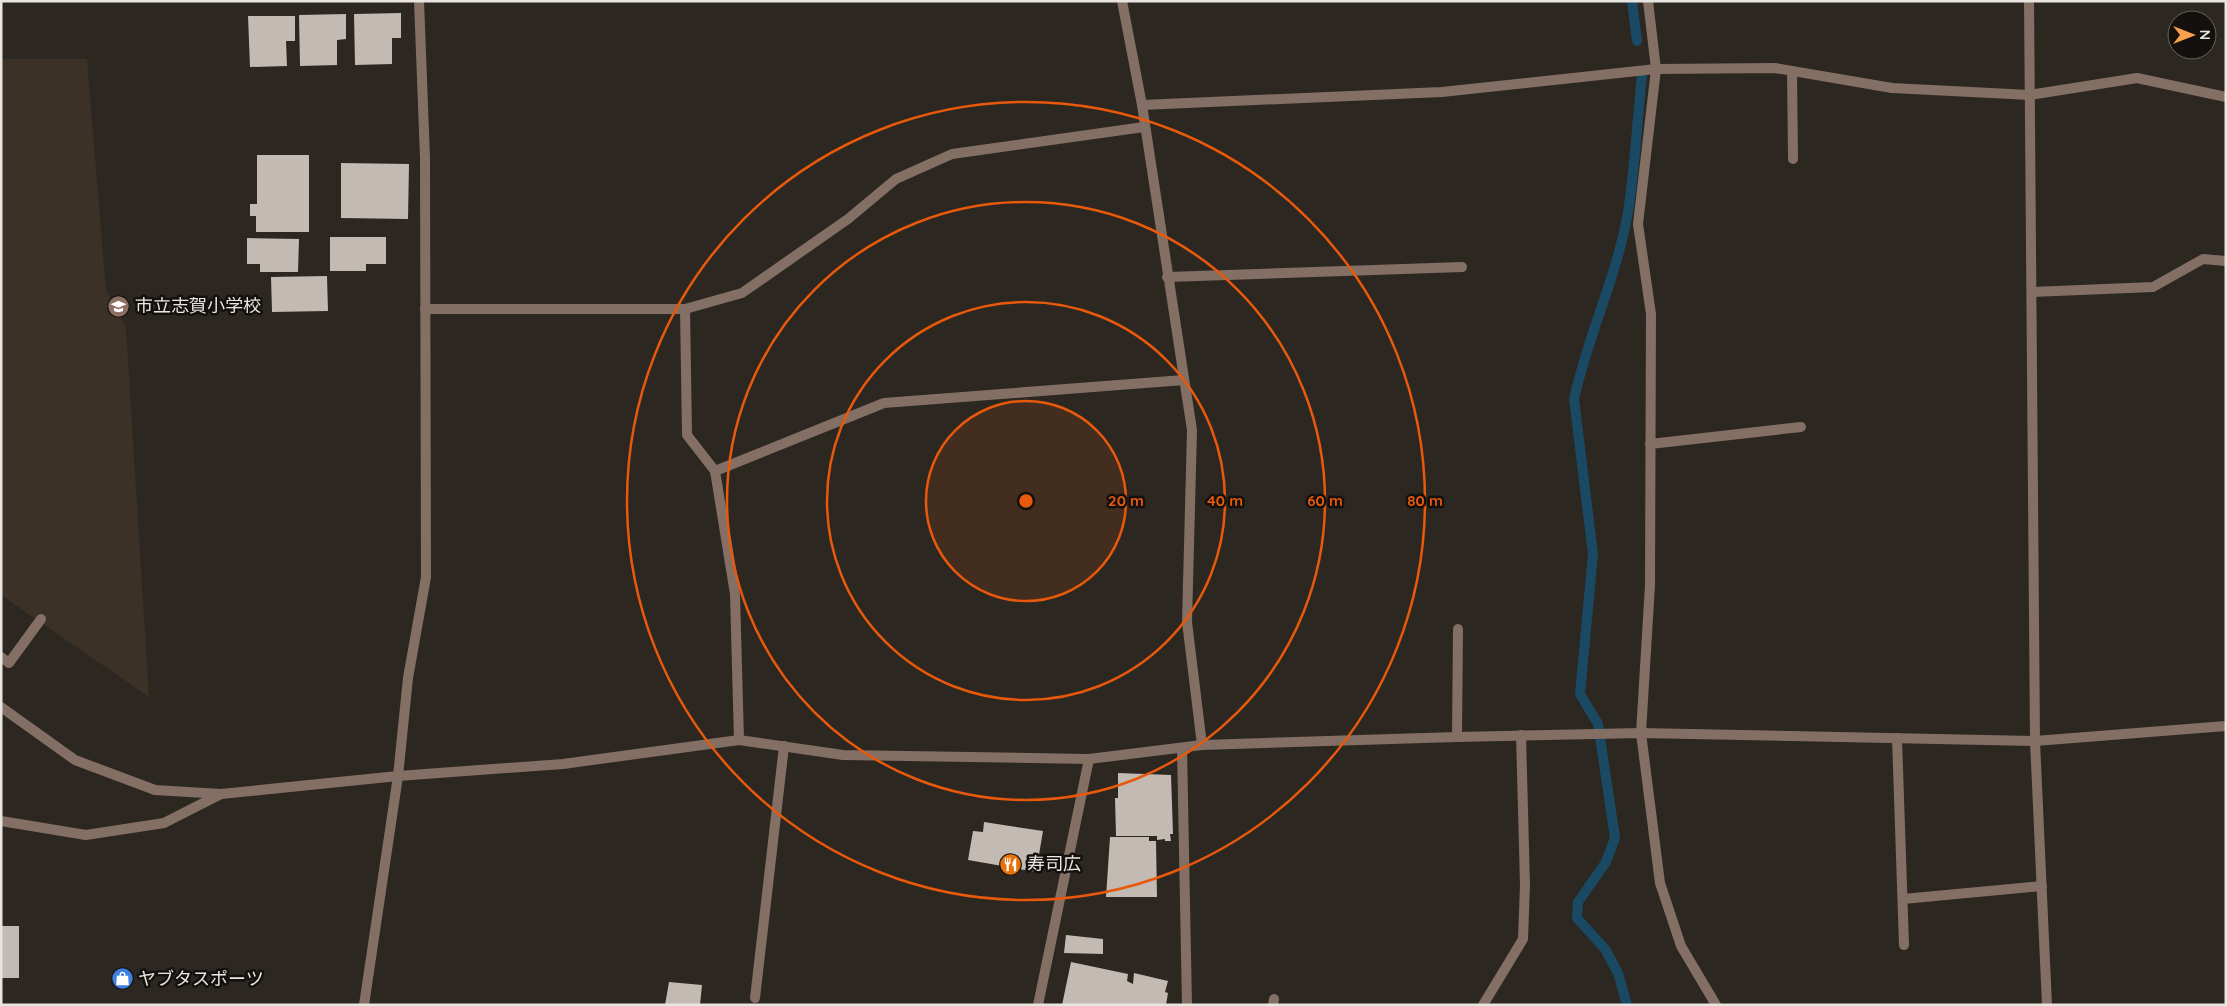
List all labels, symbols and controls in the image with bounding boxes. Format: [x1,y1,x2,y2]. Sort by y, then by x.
north arrow [2167,10,2217,60]
text: N [2196,30,2214,40]
school or university icon: 市立志賀小学校 [107,294,131,318]
place label: 市立志賀小学校 [135,294,261,317]
text: 20 m [1108,491,1144,510]
text: 40 m [1207,491,1243,510]
text: 60 m [1307,491,1343,510]
text: 80 m [1407,491,1443,510]
centre of rings [1017,492,1035,510]
restaurant icon: 寿司広 [999,852,1023,876]
place label: 寿司広 [1027,852,1081,875]
shop icon: ヤブタスポーツ [110,967,134,991]
place label: ヤブタスポーツ [138,967,264,990]

